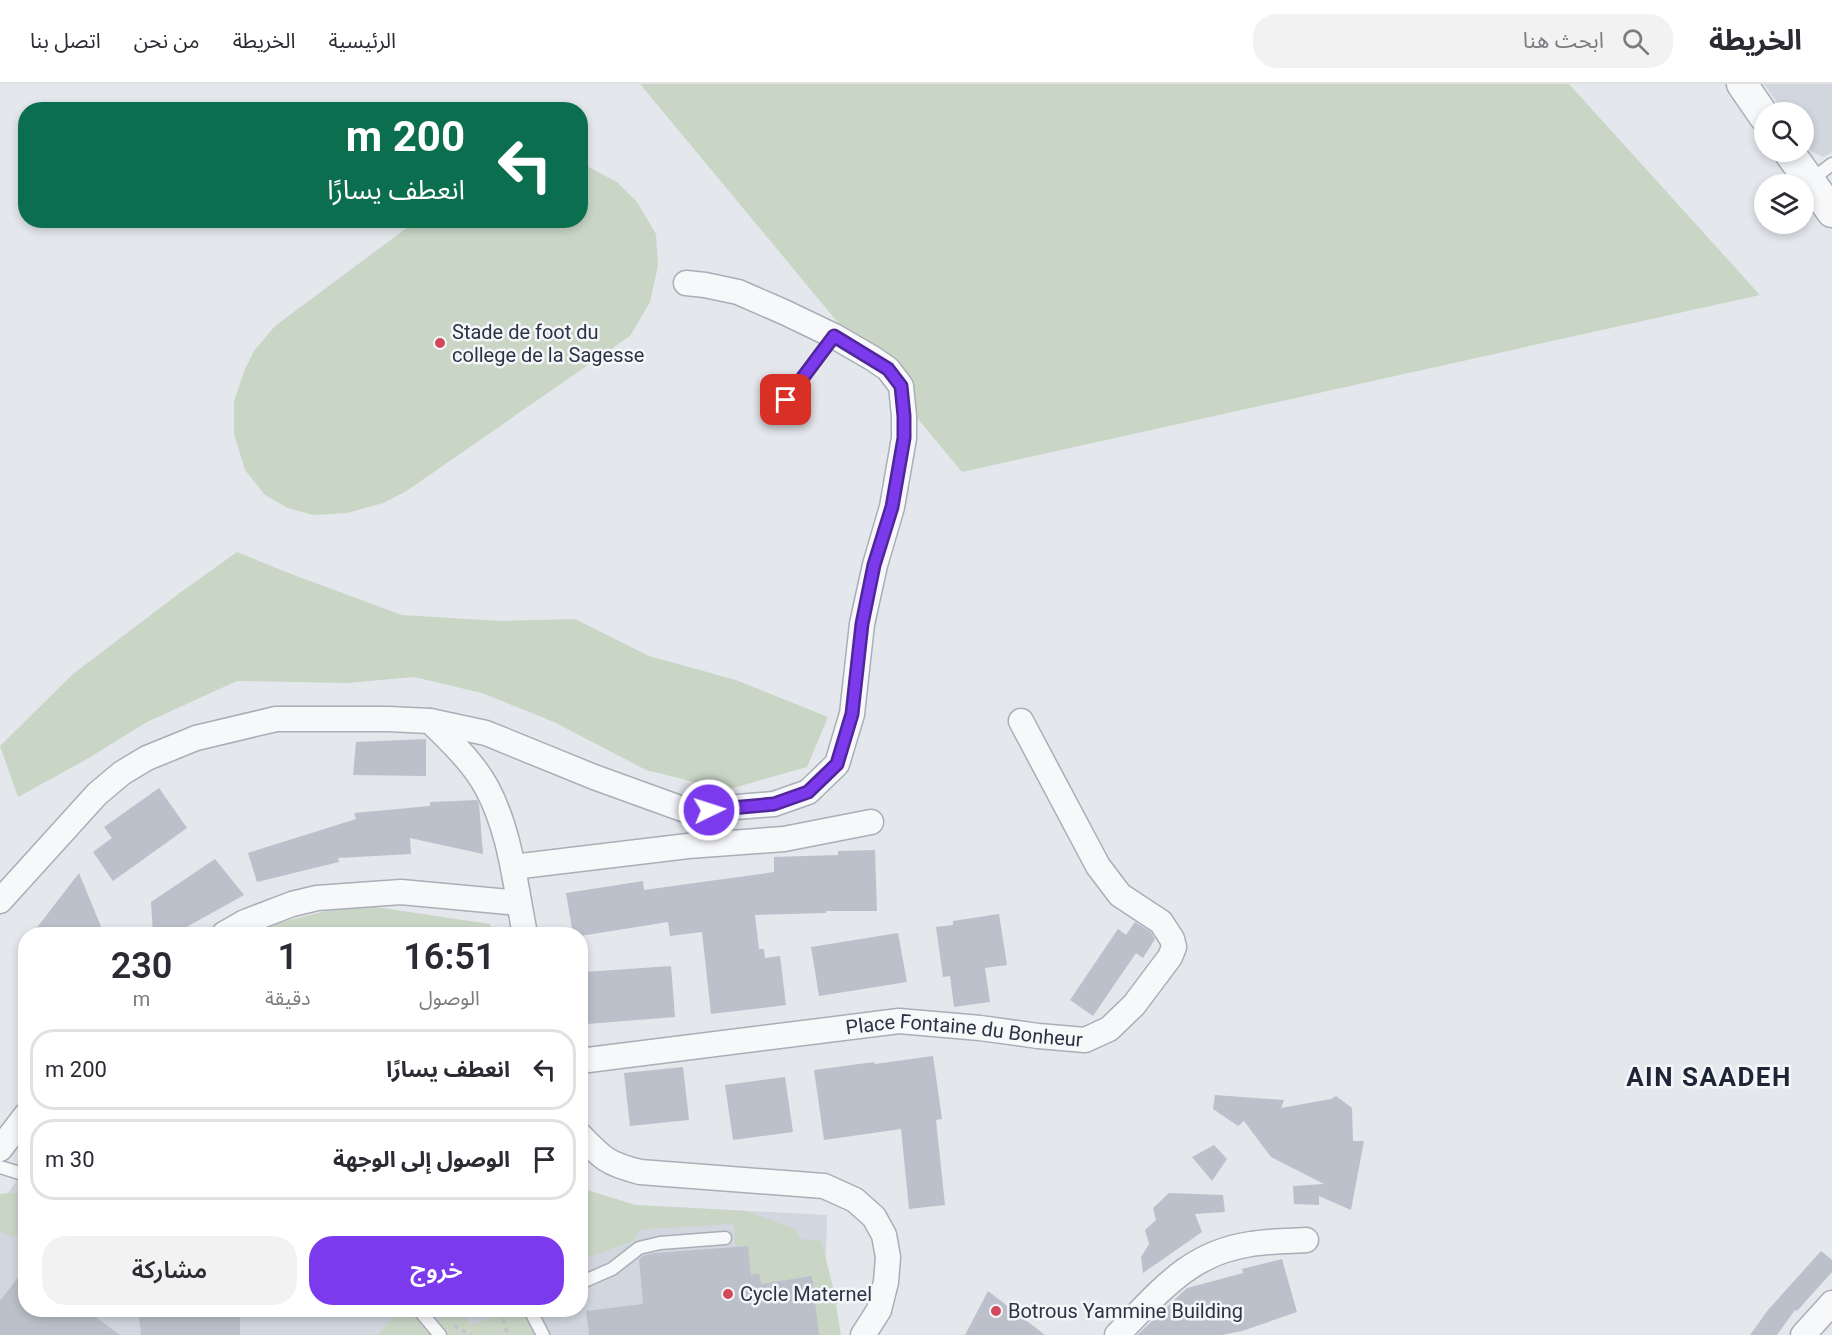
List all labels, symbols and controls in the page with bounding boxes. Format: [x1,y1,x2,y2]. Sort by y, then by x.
search box [1253,14,1673,68]
text: الخريطة [1709,24,1802,57]
icon: search [1619,25,1652,58]
text: ابحث هنا [1523,28,1604,53]
text: اتصل بنا [30,29,101,53]
text: من نحن [134,29,200,53]
text: الخريطة [233,29,296,53]
text: الرئيسية [329,29,396,53]
map controls [1754,102,1814,234]
button: search [1754,102,1814,162]
text: 200 m [346,112,465,161]
icon: left [486,126,564,204]
text: انعطف يسارًا [327,174,465,206]
button: layers [1754,174,1814,234]
place label: Stade de foot du college de la Sagesse [452,320,644,367]
marker: Stade de foot du college de la Sagesse [433,336,447,350]
pin [760,374,811,425]
icon: arrive [769,383,802,416]
position arrow [677,778,741,842]
text: 1 [278,936,298,978]
text: 16:51 [403,936,495,978]
text: 230 [111,945,172,987]
text: دقيقة [265,986,311,1010]
text: الوصول [419,986,480,1010]
text: m [133,987,150,1011]
street label: Place Fontaine du Bonheur [844,1009,1084,1052]
icon: left [528,1053,561,1086]
text: 200 m [45,1057,107,1082]
text: انعطف يسارًا [386,1057,510,1082]
district label: AIN SAADEH [1626,1062,1792,1092]
icon: arrive [528,1143,561,1176]
text: 30 m [45,1147,95,1172]
text: الوصول إلى الوجهة [333,1147,510,1172]
button: مشاركة [42,1236,297,1305]
button: خروج [309,1236,564,1305]
place label: Cycle Maternel [740,1282,872,1306]
marker: Cycle Maternel [721,1287,735,1301]
place label: Botrous Yammine Building [1008,1299,1243,1323]
marker: Botrous Yammine Building [989,1304,1003,1318]

